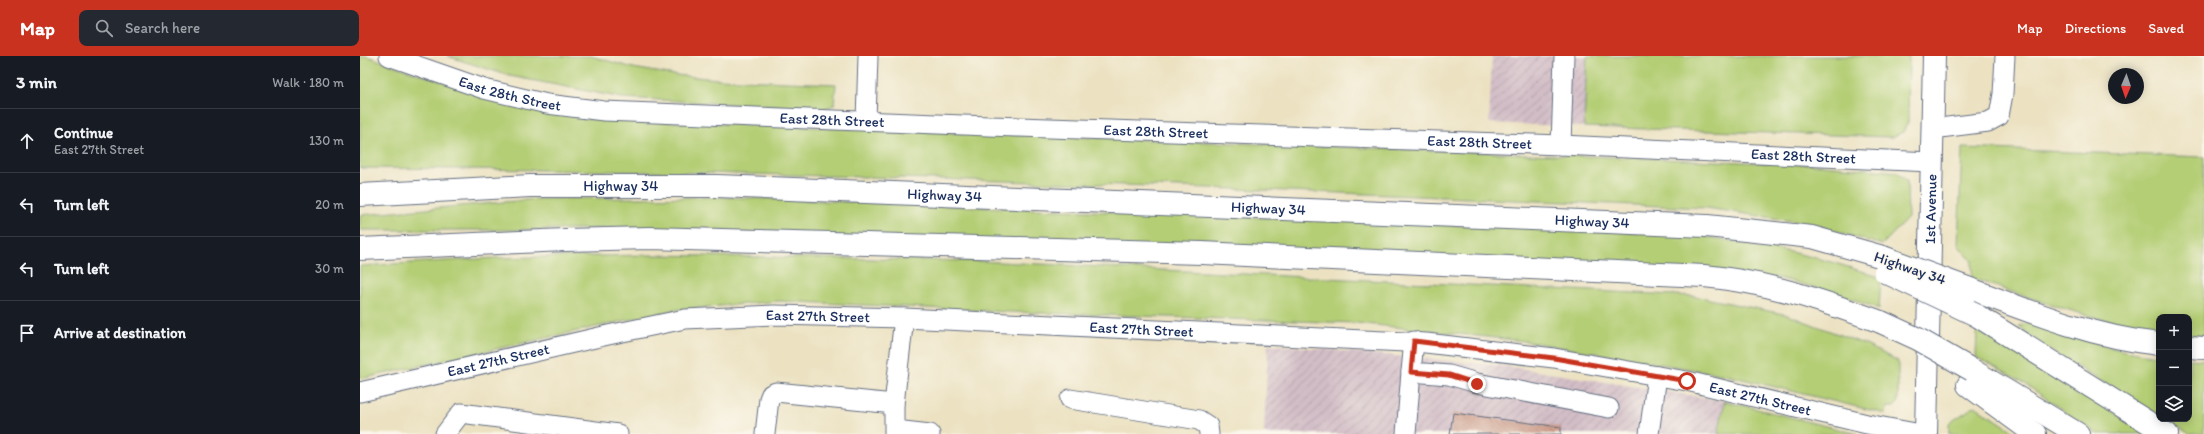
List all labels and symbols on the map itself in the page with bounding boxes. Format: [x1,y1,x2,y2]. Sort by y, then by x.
north arrow [2108,68,2144,104]
street label: East 28th Street [456,72,563,115]
street label: East 28th Street [779,109,885,131]
street label: East 28th Street [1103,121,1209,142]
street label: East 28th Street [1427,132,1533,153]
street label: East 28th Street [1751,145,1857,168]
street label: 1st Avenue [1921,174,1941,244]
street label: Highway 34 [583,177,658,195]
street label: Highway 34 [907,185,982,206]
street label: Highway 34 [1231,198,1306,219]
street label: Highway 34 [1554,211,1630,232]
street label: Highway 34 [1872,247,1948,289]
street label: East 27th Street [765,306,870,326]
street label: East 27th Street [1089,318,1194,341]
street label: East 27th Street [446,340,552,381]
route start [1678,372,1696,390]
route end [1468,375,1486,393]
street label: East 27th Street [1707,378,1813,419]

